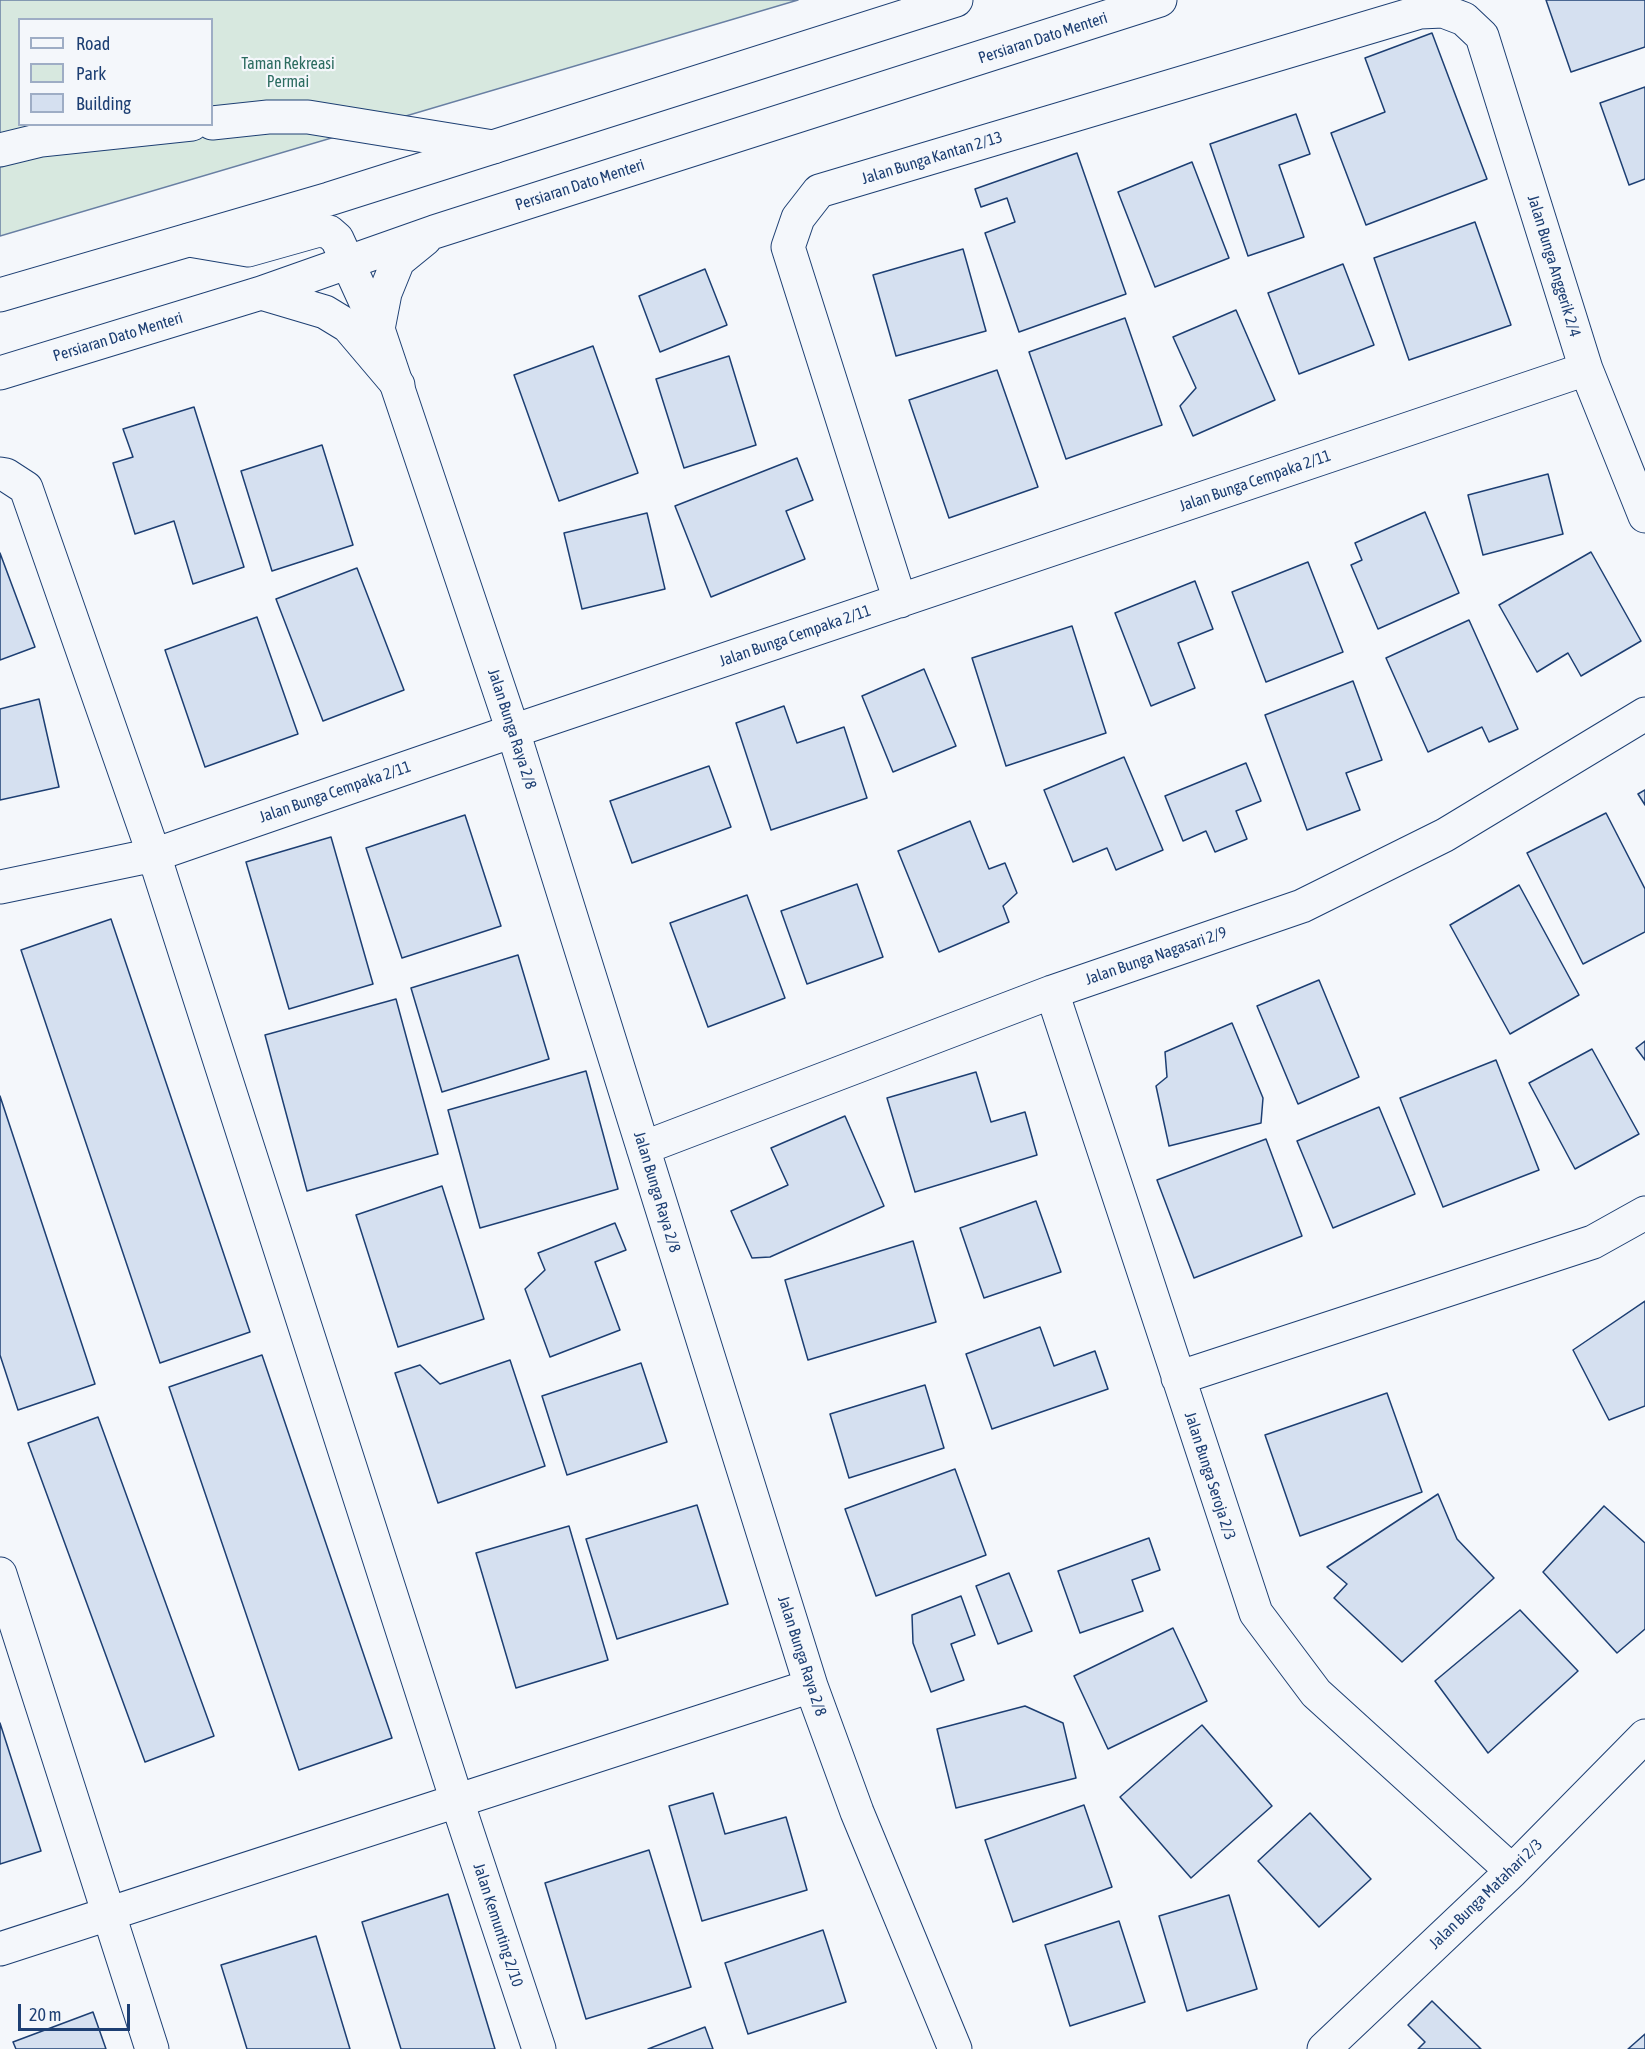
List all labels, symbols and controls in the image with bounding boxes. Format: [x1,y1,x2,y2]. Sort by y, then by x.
street label: Persiaran Dato Menteri [976,8,1110,68]
legend [18,18,213,126]
text: Road [76,33,110,54]
park label: Taman Rekreasi Permai [241,54,335,92]
text: Park [76,63,106,84]
text: Building [76,93,131,114]
street label: Jalan Bunga Kantan 2/13 [859,127,1005,189]
street label: Persiaran Dato Menteri [513,155,647,215]
street label: Jalan Bunga Anggerik 2/4 [1523,193,1585,339]
street label: Persiaran Dato Menteri [51,308,185,366]
street label: Jalan Bunga Cempaka 2/11 [1177,446,1333,516]
street label: Jalan Bunga Cempaka 2/11 [717,601,873,671]
street label: Jalan Bunga Raya 2/8 [483,666,541,792]
street label: Jalan Bunga Cempaka 2/11 [257,757,413,827]
street label: Jalan Bunga Nagasari 2/9 [1083,923,1229,989]
street label: Jalan Bunga Raya 2/8 [629,1129,685,1255]
street label: Jalan Bunga Seroja 2/3 [1180,1410,1240,1542]
street label: Jalan Bunga Raya 2/8 [773,1593,831,1719]
street label: Jalan Bunga Matahari 2/3 [1425,1835,1547,1953]
street label: Jalan Kemunting 2/10 [469,1861,527,1989]
scale bar [21,1992,134,2030]
text: 20 m [29,2004,61,2025]

